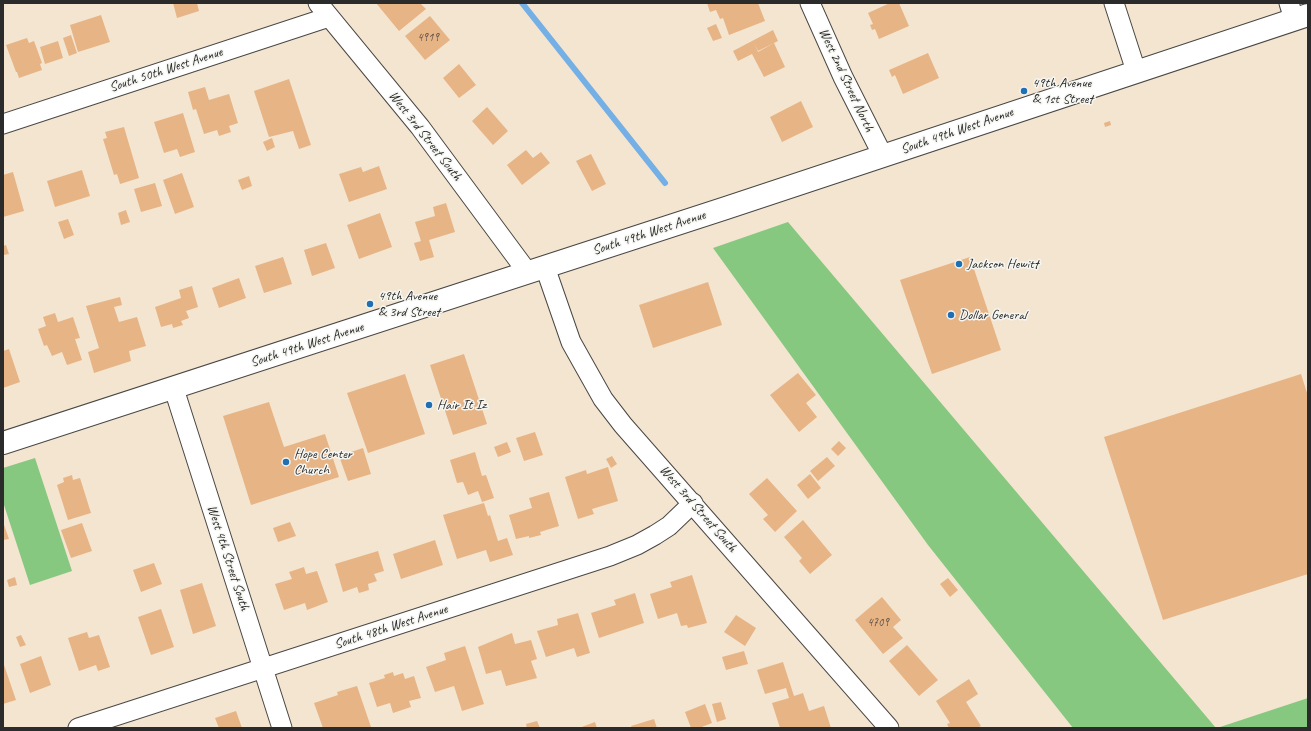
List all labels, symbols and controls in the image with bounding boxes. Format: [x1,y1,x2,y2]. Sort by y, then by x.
street label: West 2nd Street North [815,26,877,134]
house number: 4919 [417,31,439,45]
street label: South 50th West Avenue [107,44,225,96]
place label: 49th Avenue & 1st Street [1032,75,1093,108]
marker: 49th Avenue & 1st Street [1019,86,1029,96]
street label: West 3rd Street South [385,88,465,184]
street label: South 49th West Avenue [899,104,1015,158]
street label: South 49th West Avenue [590,207,708,259]
place label: Jackson Hewitt [967,256,1038,272]
marker: Jackson Hewitt [954,259,964,269]
place label: 49th Avenue & 3rd Street [378,288,440,320]
marker: 49th Avenue & 3rd Street [365,299,375,309]
place label: Dollar General [959,307,1026,323]
marker: Dollar General [946,310,956,320]
street label: South 49th West Avenue [248,319,366,371]
place label: Hair It Iz [437,397,486,413]
marker: Hair It Iz [424,400,434,410]
place label: Hope Center Church [294,446,352,478]
marker: Hope Center Church [281,457,291,467]
street label: West 3rd Street South [656,462,740,556]
street label: West 4th Street South [203,503,253,613]
street label: South 48th West Avenue [332,601,450,653]
house number: 4709 [867,616,889,630]

